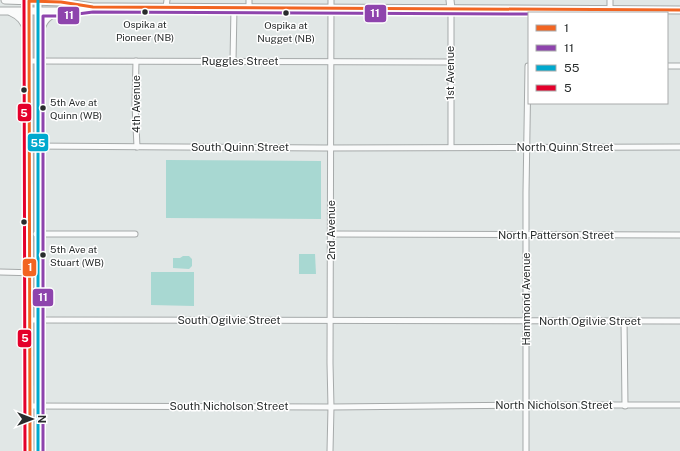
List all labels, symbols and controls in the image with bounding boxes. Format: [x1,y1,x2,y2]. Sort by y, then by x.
line badge: 11 [364,4,387,23]
line badge: 11 [57,6,80,25]
marker: Ospika at Pioneer (NB) [140,7,150,17]
text: 11 [370,7,380,19]
marker: Ospika at Nugget (NB) [281,8,291,18]
text: 11 [64,9,74,21]
legend [528,12,668,104]
place label: Ospika at Pioneer (NB) [116,18,174,43]
place label: Ospika at Nugget (NB) [257,19,315,44]
text: 1 [564,21,569,35]
text: 11 [564,41,574,55]
street label: 1st Avenue [444,46,456,100]
street label: Ruggles Street [202,55,278,67]
text: 55 [564,61,580,75]
street label: 4th Avenue [130,75,142,133]
text: 5 [564,81,572,95]
unlabelled marker [19,85,29,95]
place label: 5th Ave at Quinn (WB) [50,96,102,121]
line badge: 5 [17,103,32,122]
marker: 5th Ave at Quinn (WB) [38,103,48,113]
text: 5 [20,107,28,119]
line badge: 55 [27,133,49,152]
text: 55 [31,137,45,149]
street label: South Quinn Street [191,141,289,153]
street label: North Quinn Street [517,141,613,153]
street label: 2nd Avenue [325,200,337,260]
unlabelled marker [19,217,29,227]
street label: North Patterson Street [498,229,614,241]
place label: 5th Ave at Stuart (WB) [50,243,104,268]
marker: 5th Ave at Stuart (WB) [38,250,48,260]
street label: Hammond Avenue [520,252,532,346]
line badge: 1 [22,258,37,277]
text: 1 [28,261,32,273]
line badge: 11 [32,288,54,307]
text: 11 [38,291,48,303]
street label: South Ogilvie Street [177,314,281,326]
street label: North Ogilvie Street [539,315,641,327]
line badge: 5 [17,329,32,348]
text: 5 [21,332,29,344]
north arrow [12,399,52,439]
street label: North Nicholson Street [495,399,613,411]
street label: South Nicholson Street [170,400,288,412]
text: N [36,415,48,423]

